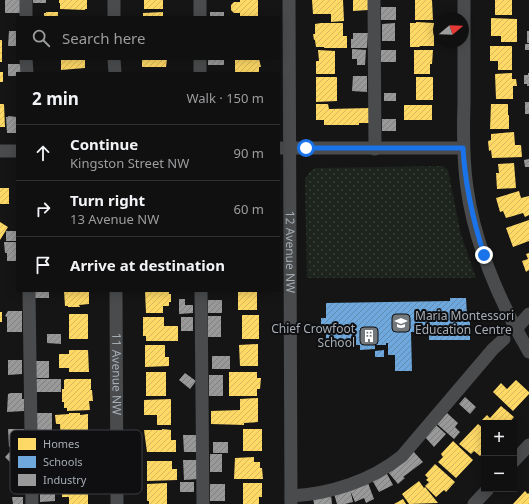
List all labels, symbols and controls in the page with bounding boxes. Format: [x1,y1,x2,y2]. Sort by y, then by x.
north arrow [433,12,469,48]
search box [16,16,280,60]
icon: search [30,27,52,49]
text: Search here [62,28,145,48]
text: 2 min [32,87,79,110]
text: Walk · 150 m [186,89,264,107]
text: Continue [70,134,138,154]
route start [297,139,315,157]
icon: ahead [32,142,54,164]
text: 90 m [234,144,264,162]
text: Kingston Street NW [70,154,189,172]
text: Turn right [70,190,145,210]
icon: right [32,198,54,220]
text: 60 m [234,200,264,218]
text: 13 Avenue NW [70,210,159,228]
street label: 12 Avenue NW [282,211,299,293]
route end [475,246,493,264]
icon: arrive [32,254,54,276]
text: Arrive at destination [70,255,225,275]
place label: Maria Montessori Education Centre [415,307,514,338]
school or university icon: Maria Montessori Education Centre [390,312,412,334]
place label: Chief Crowfoot School [271,320,356,351]
building icon: Chief Crowfoot School [358,325,380,347]
street label: 11 Avenue NW [108,333,126,415]
map controls [481,420,517,492]
button: + [481,420,517,456]
legend [10,430,142,494]
text: Homes [43,436,80,451]
text: Schools [43,454,83,469]
button: − [481,456,517,492]
text: Industry [43,472,87,487]

